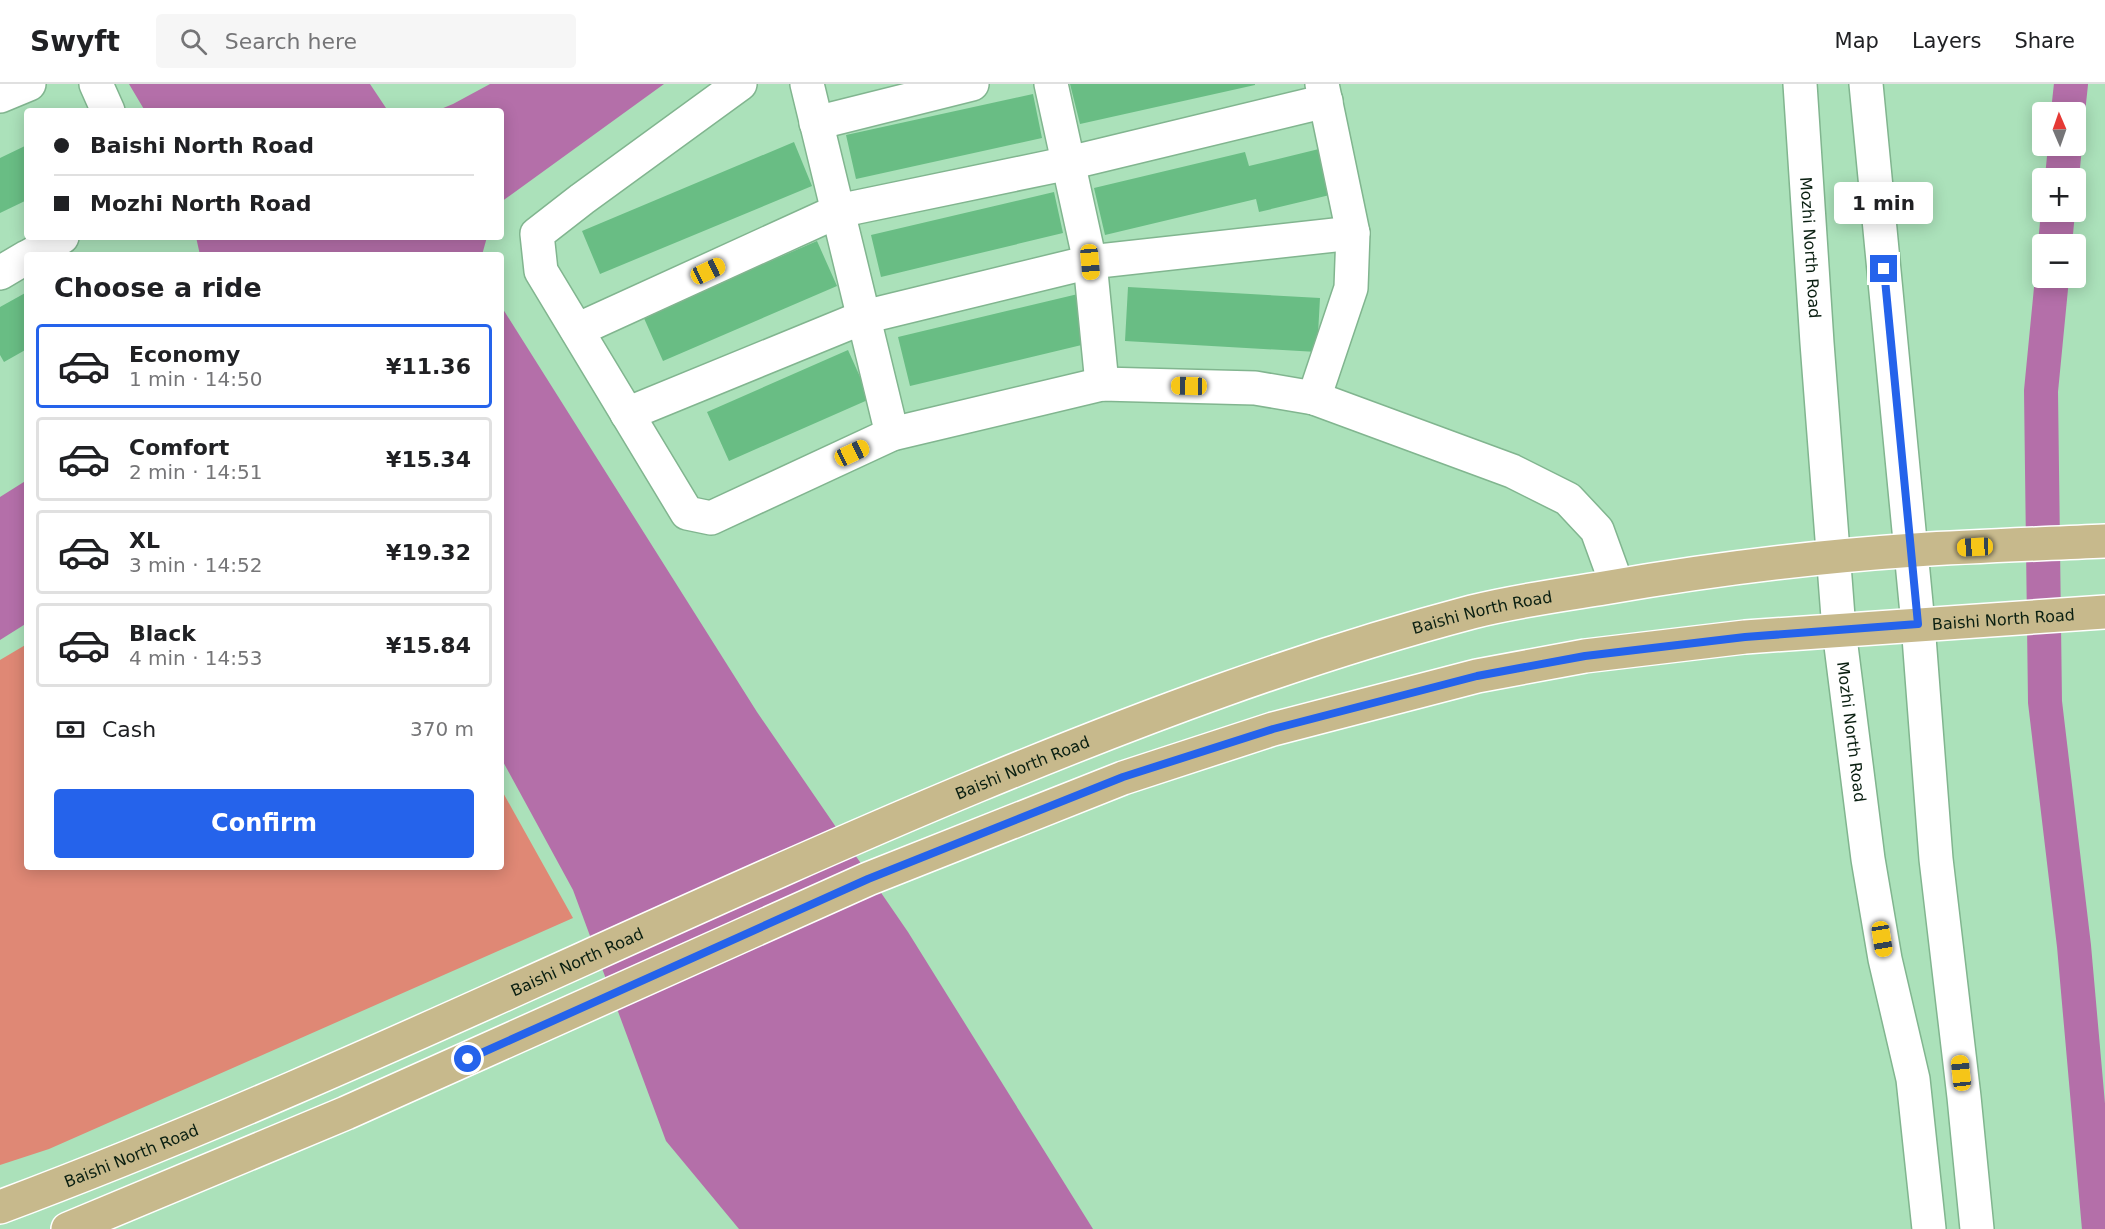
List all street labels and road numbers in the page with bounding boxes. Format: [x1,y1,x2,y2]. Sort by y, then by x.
street label: Mozhi North Road [1797,176,1825,319]
street label: Baishi North Road [1410,587,1554,638]
street label: Baishi North Road [1931,605,2075,634]
street label: Mozhi North Road [1834,660,1870,803]
street label: Baishi North Road [952,732,1092,803]
street label: Baishi North Road [508,924,646,1000]
street label: Baishi North Road [61,1120,201,1191]

